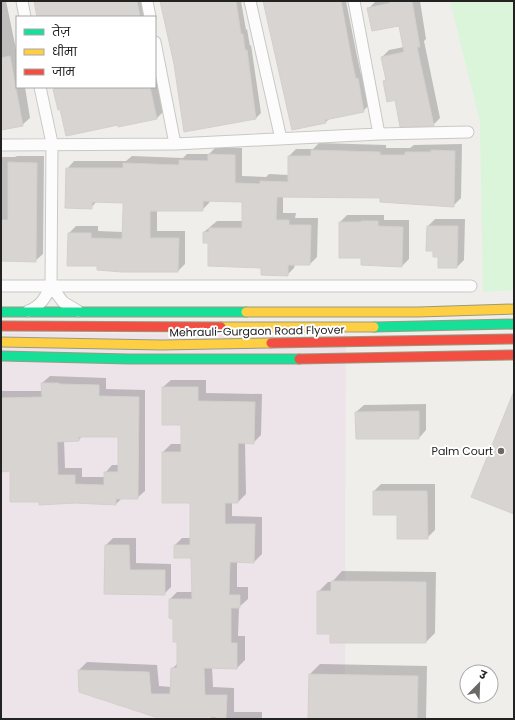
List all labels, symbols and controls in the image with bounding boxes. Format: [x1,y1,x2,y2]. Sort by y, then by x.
legend [16,16,156,88]
text: तेज़ [51,23,71,40]
text: धीमा [52,43,78,60]
text: जाम [51,63,76,80]
street label: Mehrauli-Gurgaon Road Flyover [169,321,345,341]
place label: Palm Court [432,443,493,459]
marker: Palm Court [496,446,506,456]
north arrow [459,664,499,704]
text: उ [476,666,490,684]

